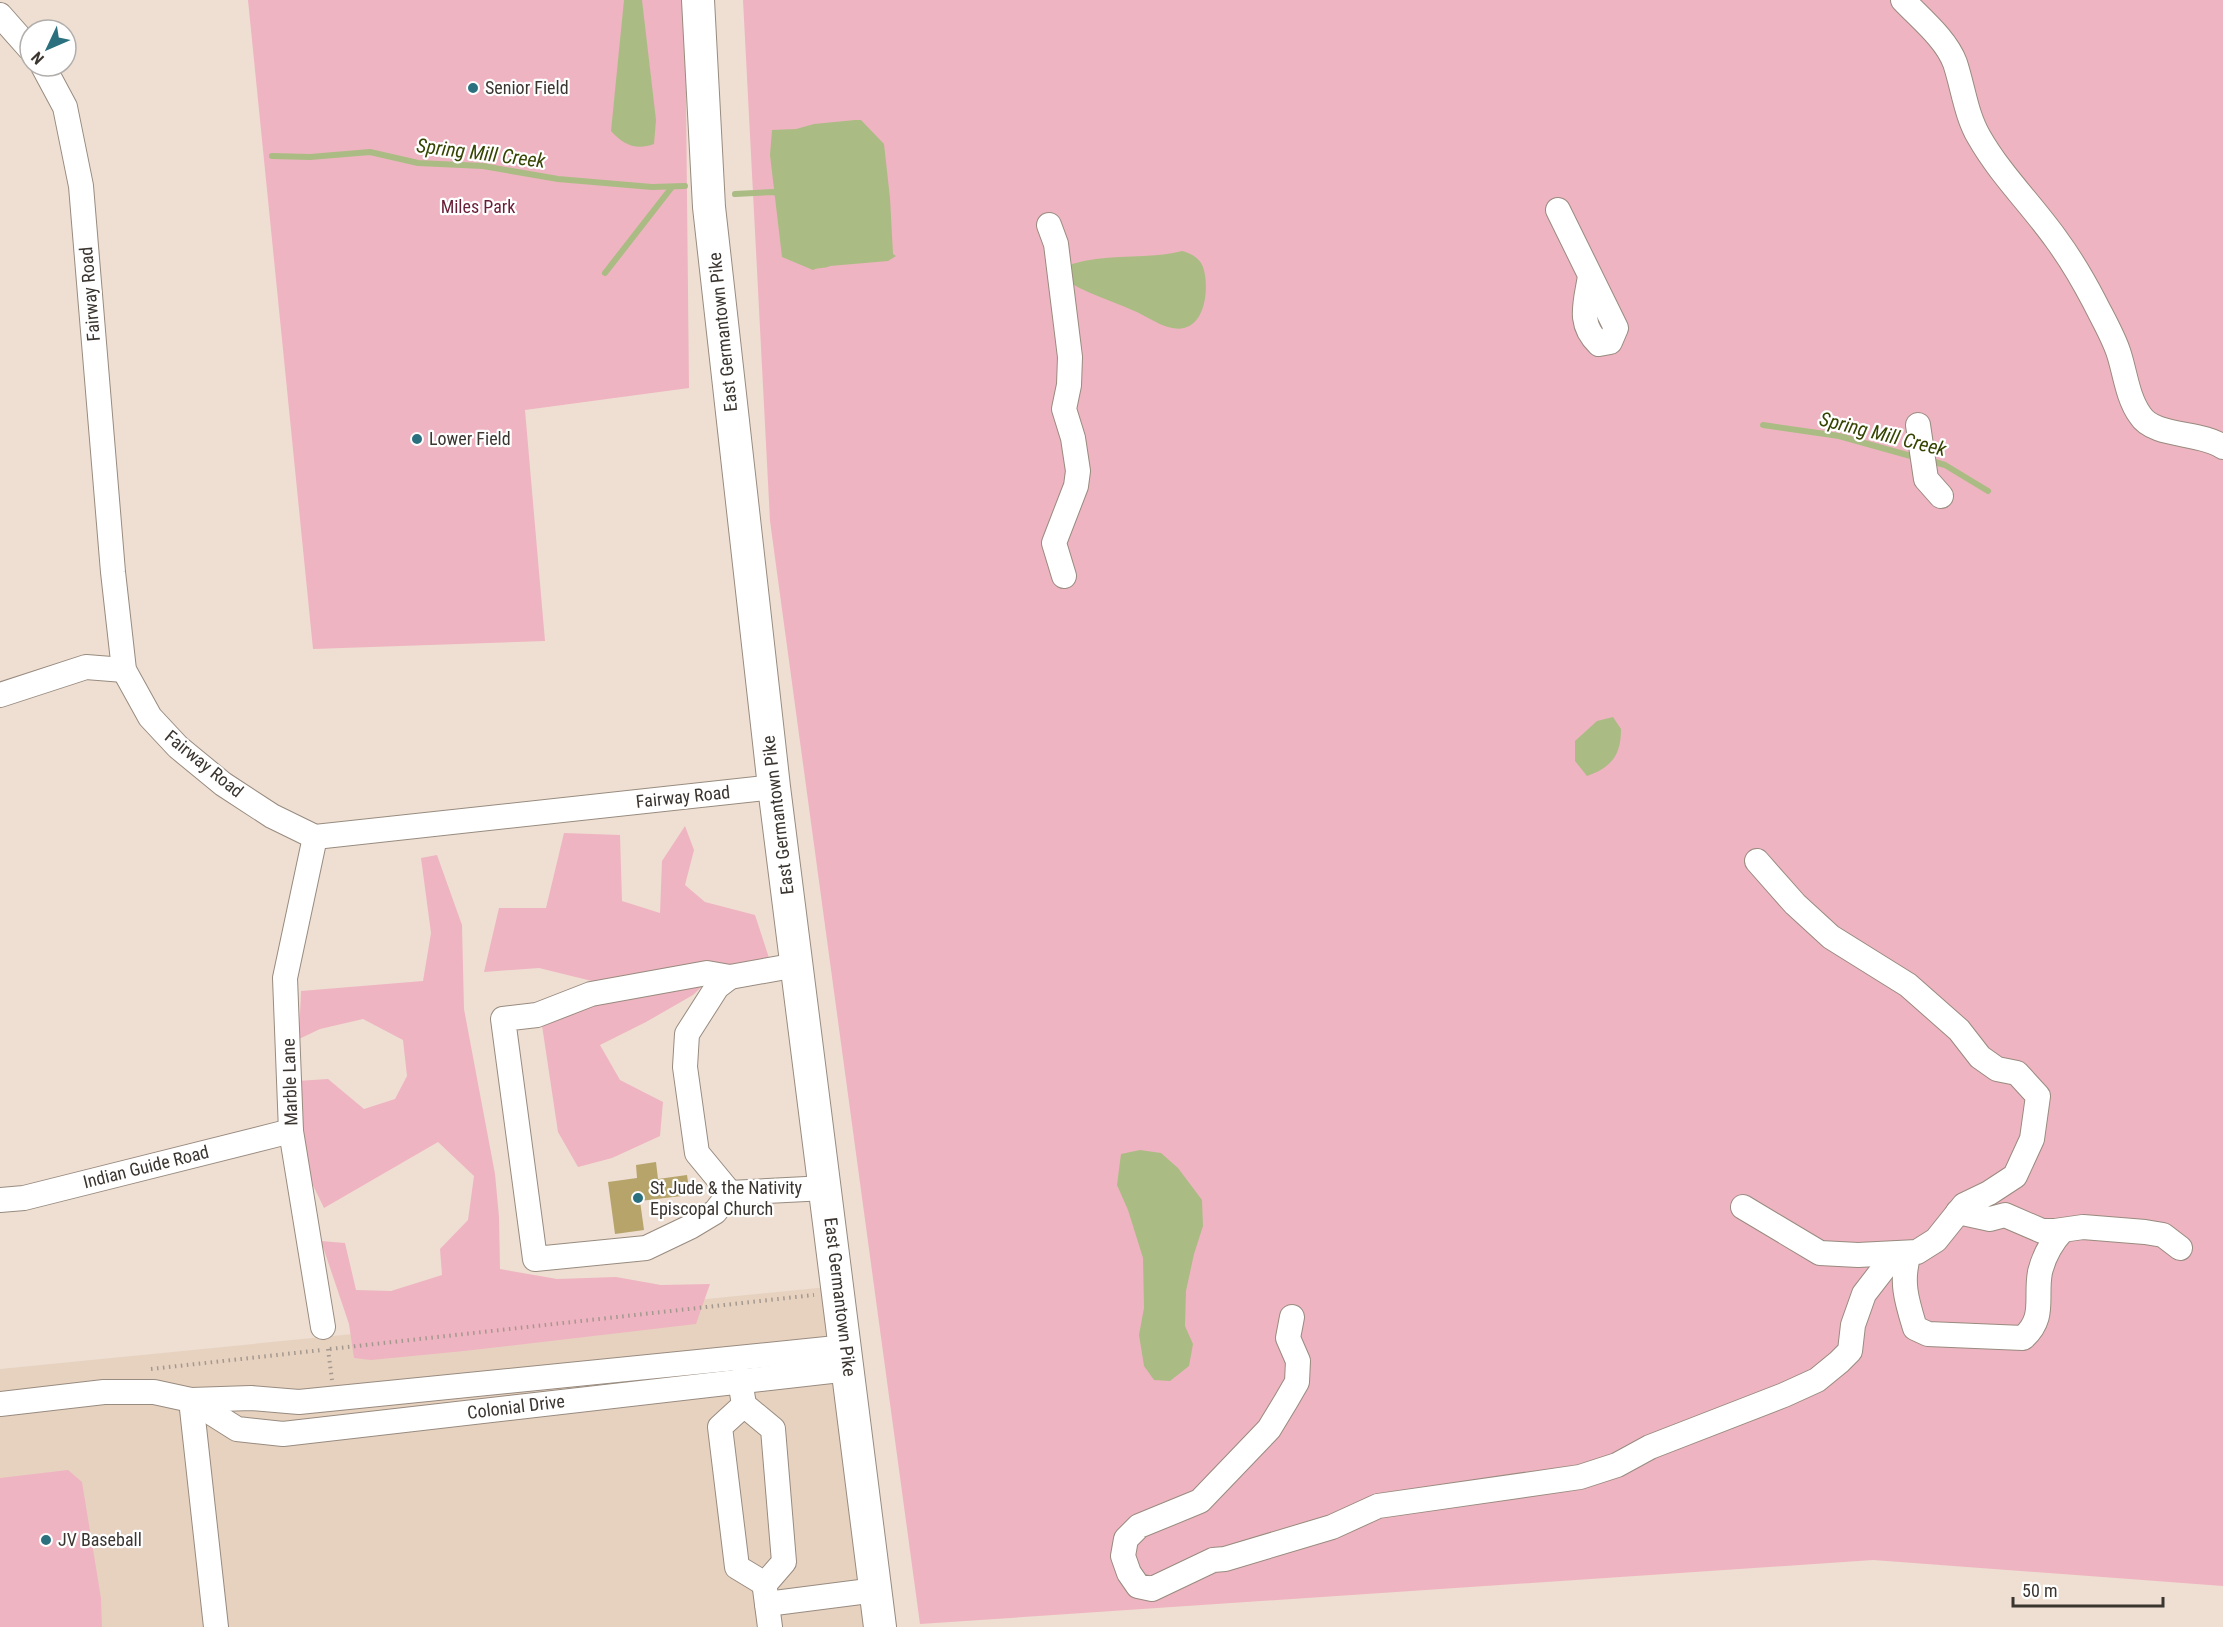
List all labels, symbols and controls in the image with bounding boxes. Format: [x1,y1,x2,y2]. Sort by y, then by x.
north arrow [18,18,78,78]
text: N [27,48,48,68]
place label: Senior Field [485,77,569,98]
marker: Senior Field [466,81,480,95]
water label: Spring Mill Creek [415,133,548,173]
park label: Miles Park [441,196,515,217]
street label: Fairway Road [75,246,104,342]
street label: East Germantown Pike [704,251,741,413]
water label: Spring Mill Creek [1817,407,1950,462]
place label: Lower Field [429,428,511,449]
marker: Lower Field [410,432,424,446]
street label: Fairway Road [161,726,248,802]
street label: East Germantown Pike [757,734,798,896]
street label: Fairway Road [635,781,731,812]
street label: Marble Lane [277,1038,302,1126]
street label: Indian Guide Road [81,1141,211,1192]
place label: St Jude & the Nativity Episcopal Church [650,1177,803,1219]
marker: St Jude & the Nativity Episcopal Church [631,1191,645,1205]
street label: East Germantown Pike [820,1216,861,1378]
street label: Colonial Drive [466,1390,566,1423]
place label: JV Baseball [58,1529,142,1550]
marker: JV Baseball [39,1533,53,1547]
scale bar [2013,1570,2163,1608]
text: 50 m [2022,1580,2057,1601]

